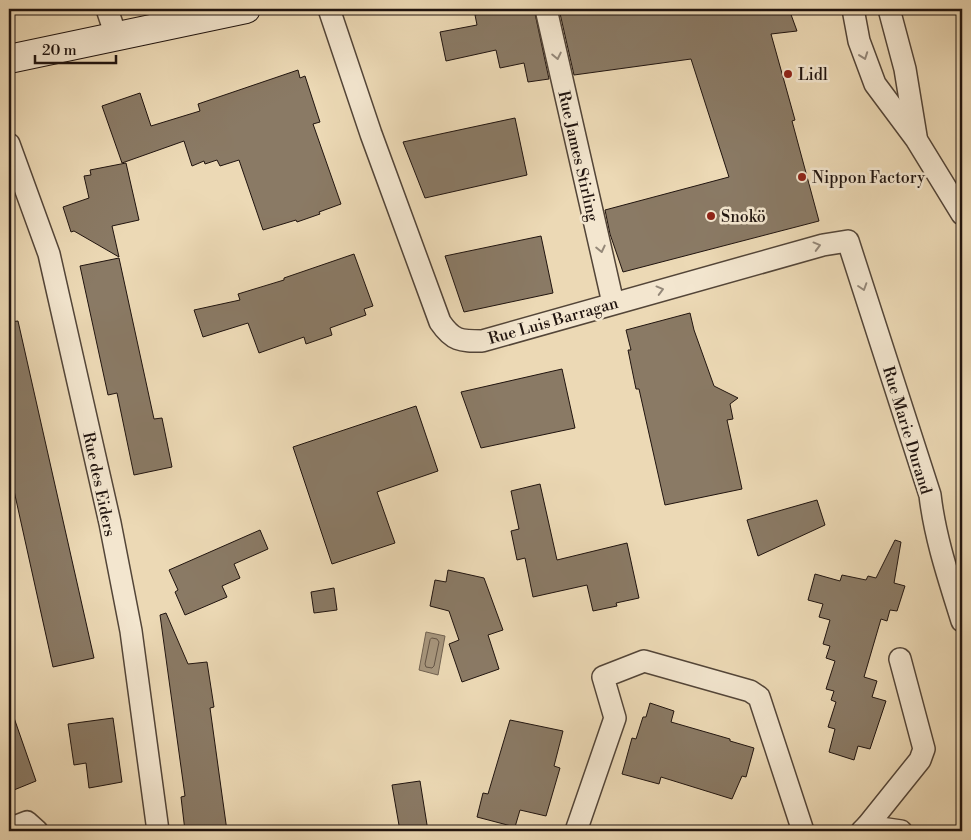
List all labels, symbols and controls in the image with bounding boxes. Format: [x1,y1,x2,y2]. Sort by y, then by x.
scale bar [35,32,116,64]
text: 20 m [42,41,77,60]
one-way arrow [858,51,868,60]
one-way arrow [551,52,561,61]
place label: Lidl [798,65,828,85]
marker: Lidl [782,68,794,80]
street label: Rue James Stirling [553,89,603,224]
place label: Nippon Factory [812,168,925,188]
marker: Nippon Factory [796,171,808,183]
place label: Snokö [721,207,766,227]
marker: Snokö [705,210,717,222]
one-way arrow [812,242,820,252]
one-way arrow [595,244,606,253]
one-way arrow [857,282,867,291]
one-way arrow [655,285,664,295]
street label: Rue Luis Barragan [486,293,621,349]
street label: Rue Marie Durand [878,364,936,497]
street label: Rue des Eiders [78,430,120,538]

